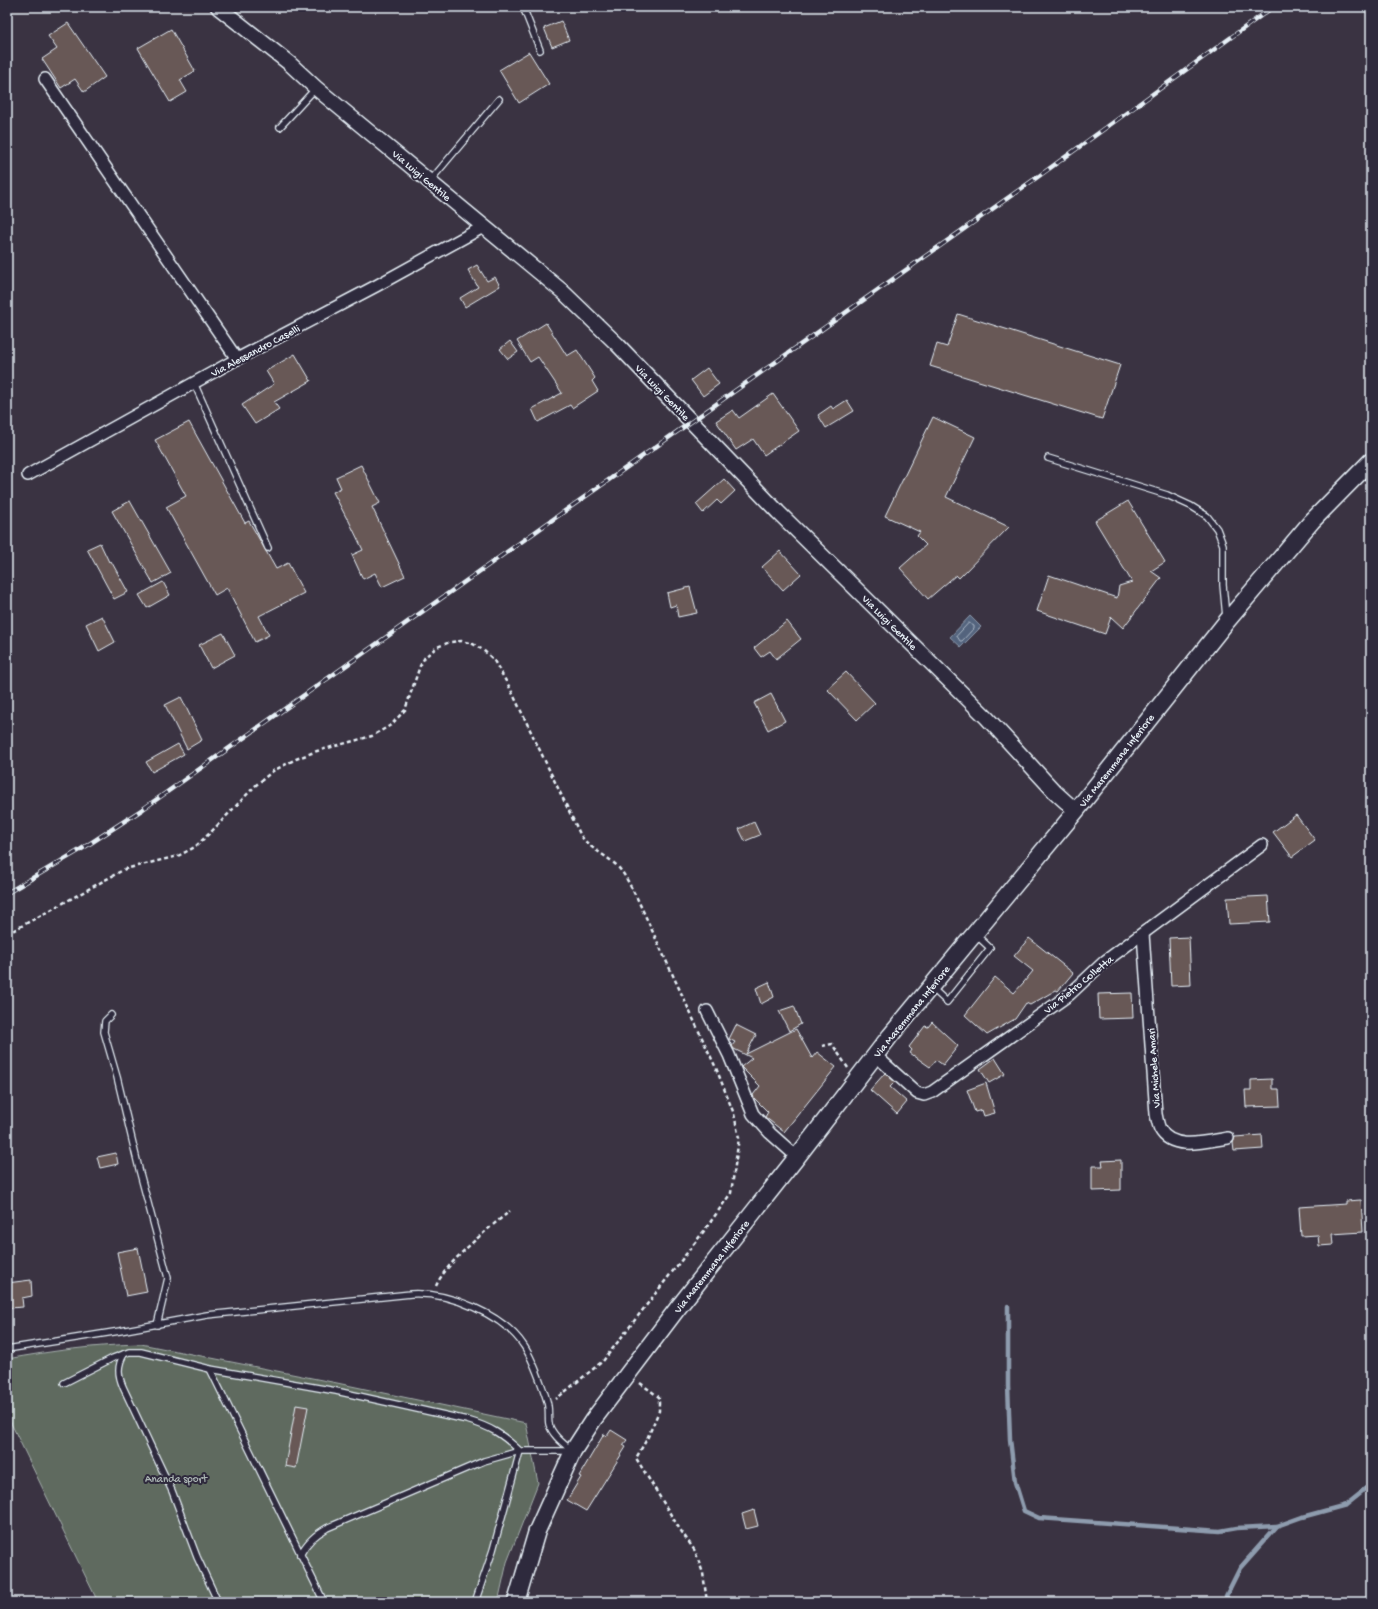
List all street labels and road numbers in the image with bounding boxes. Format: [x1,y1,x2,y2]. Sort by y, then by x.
street label: Via Luigi Gentile [388,148,453,205]
street label: Via Alessandro Caselli [209,323,302,381]
street label: Via Luigi Gentile [631,362,691,424]
street label: Via Luigi Gentile [858,593,919,654]
street label: Via Maremmana Inferiore [1076,711,1158,811]
street label: Via Pietro Colletta [1042,953,1117,1018]
street label: Via Maremmana Inferiore [870,963,953,1061]
street label: Via Michele Amari [1146,1028,1164,1109]
street label: Via Maremmana Inferiore [671,1217,753,1317]

